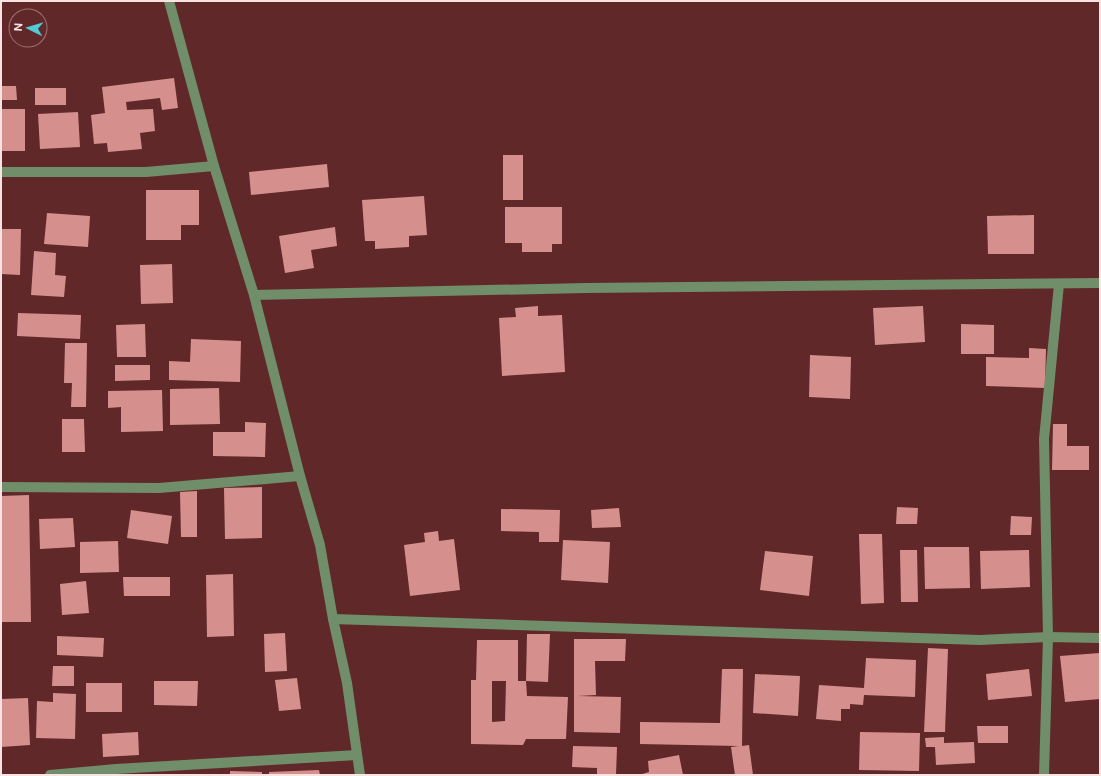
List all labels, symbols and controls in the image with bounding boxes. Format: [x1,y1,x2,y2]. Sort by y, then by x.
north arrow [8,8,48,48]
text: N [12,22,24,32]

